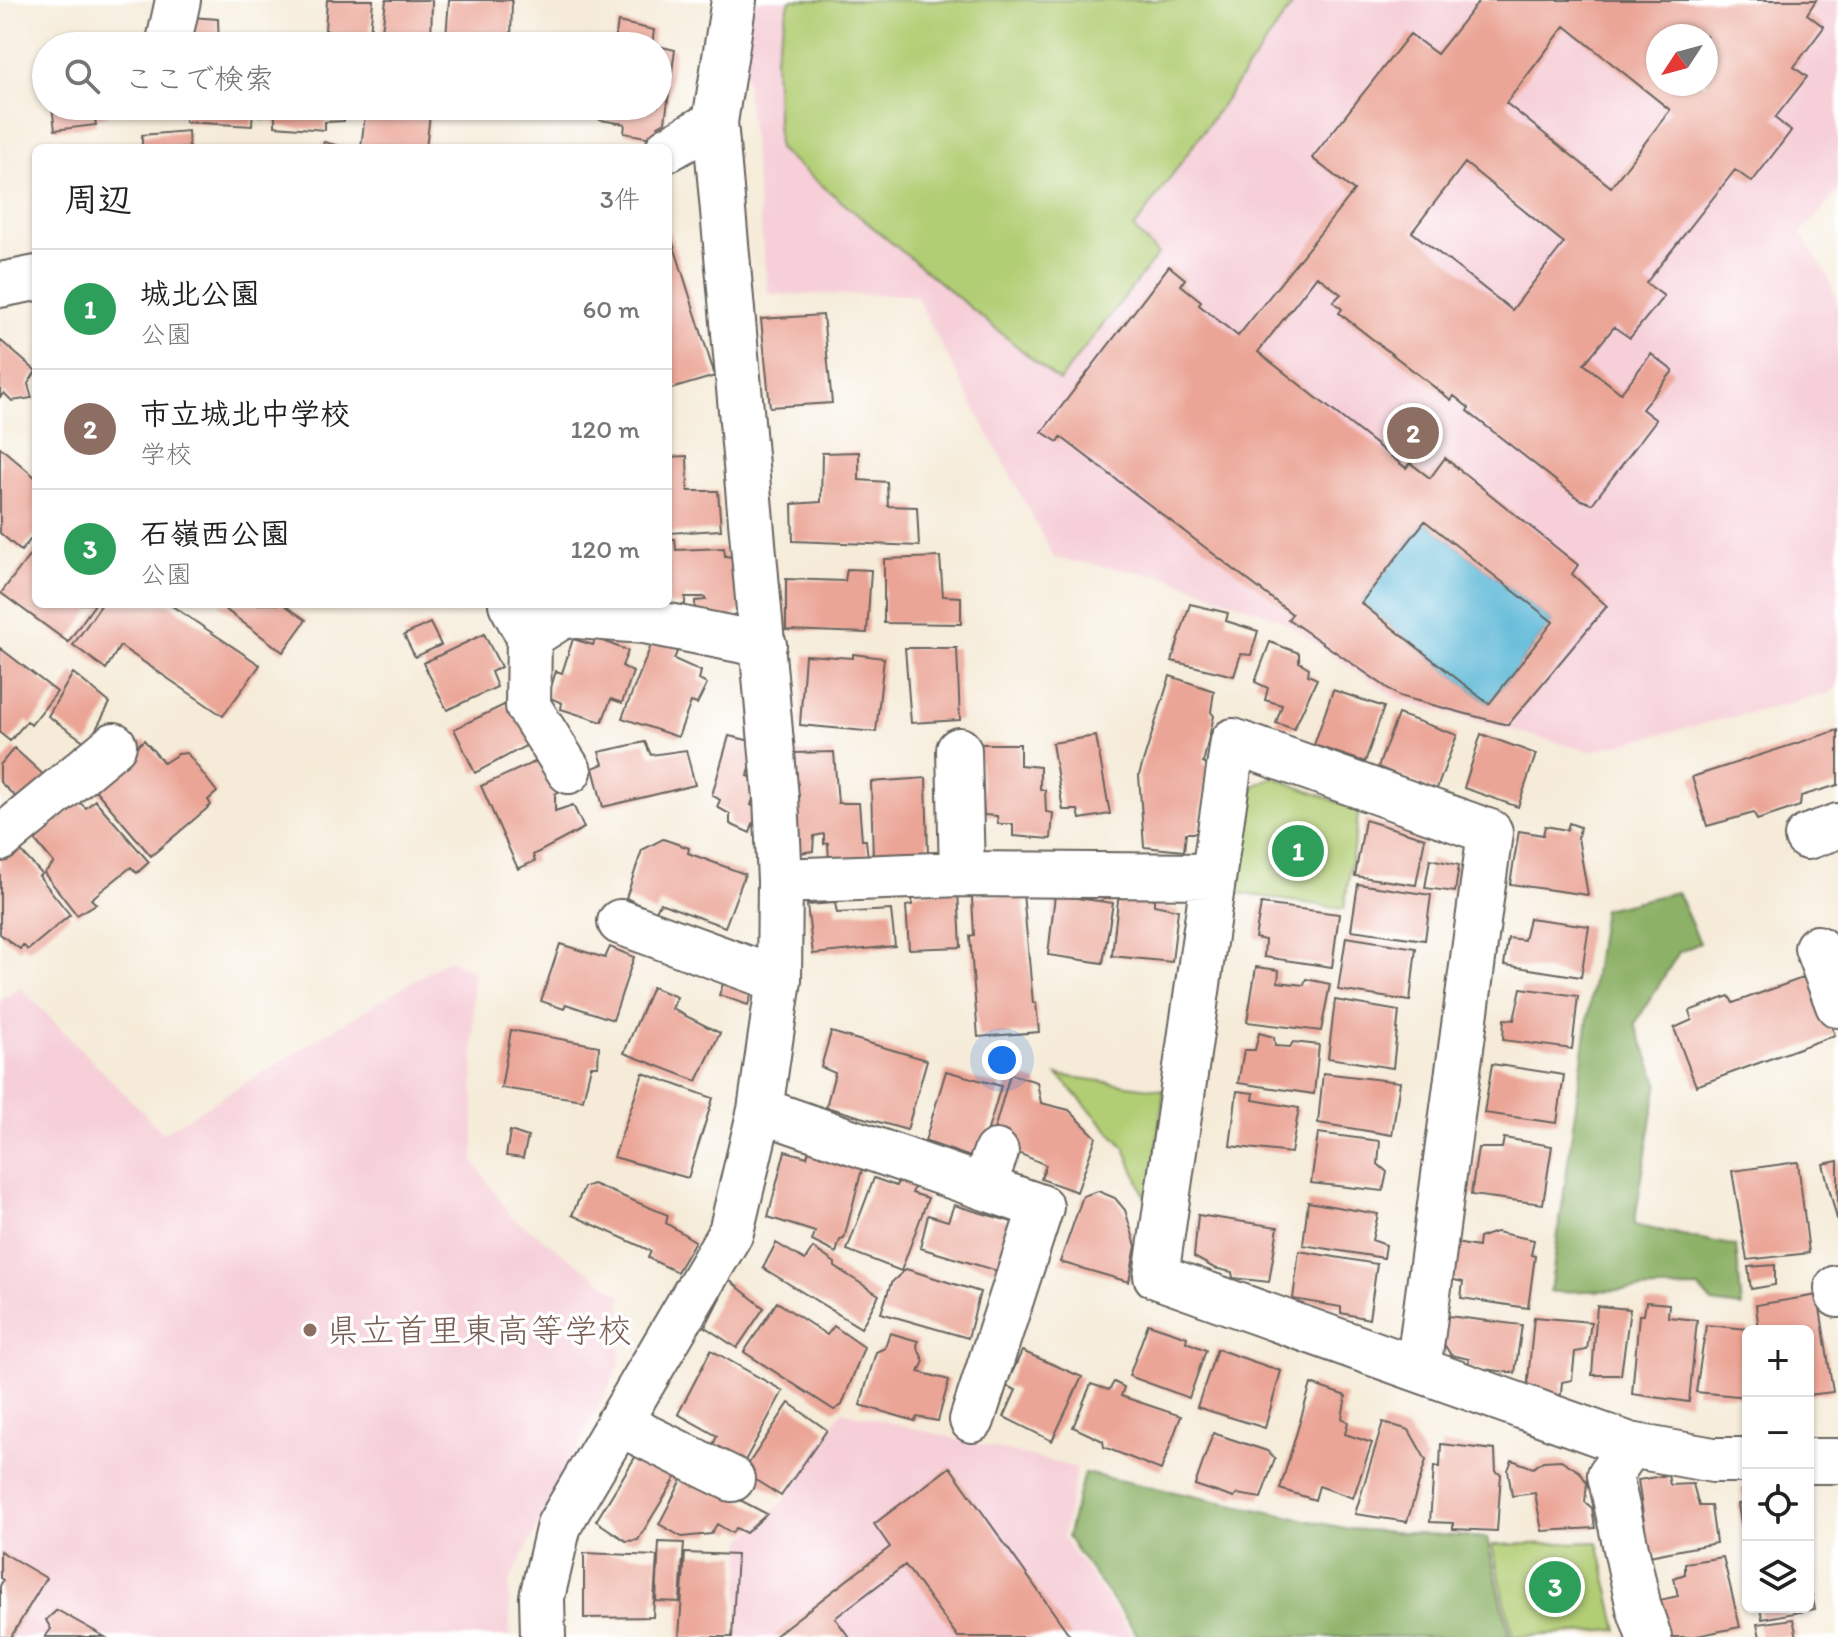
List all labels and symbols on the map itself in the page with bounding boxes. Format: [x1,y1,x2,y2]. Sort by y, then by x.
north arrow [1646,24,1718,96]
pin: 2 [1387,403,1439,463]
pin: 1 [1272,821,1324,881]
your location [982,1040,1022,1080]
place label: 県立首里東高等学校 [326,1310,632,1351]
marker: 県立首里東高等学校 [301,1321,319,1339]
pin: 3 [1529,1557,1581,1617]

